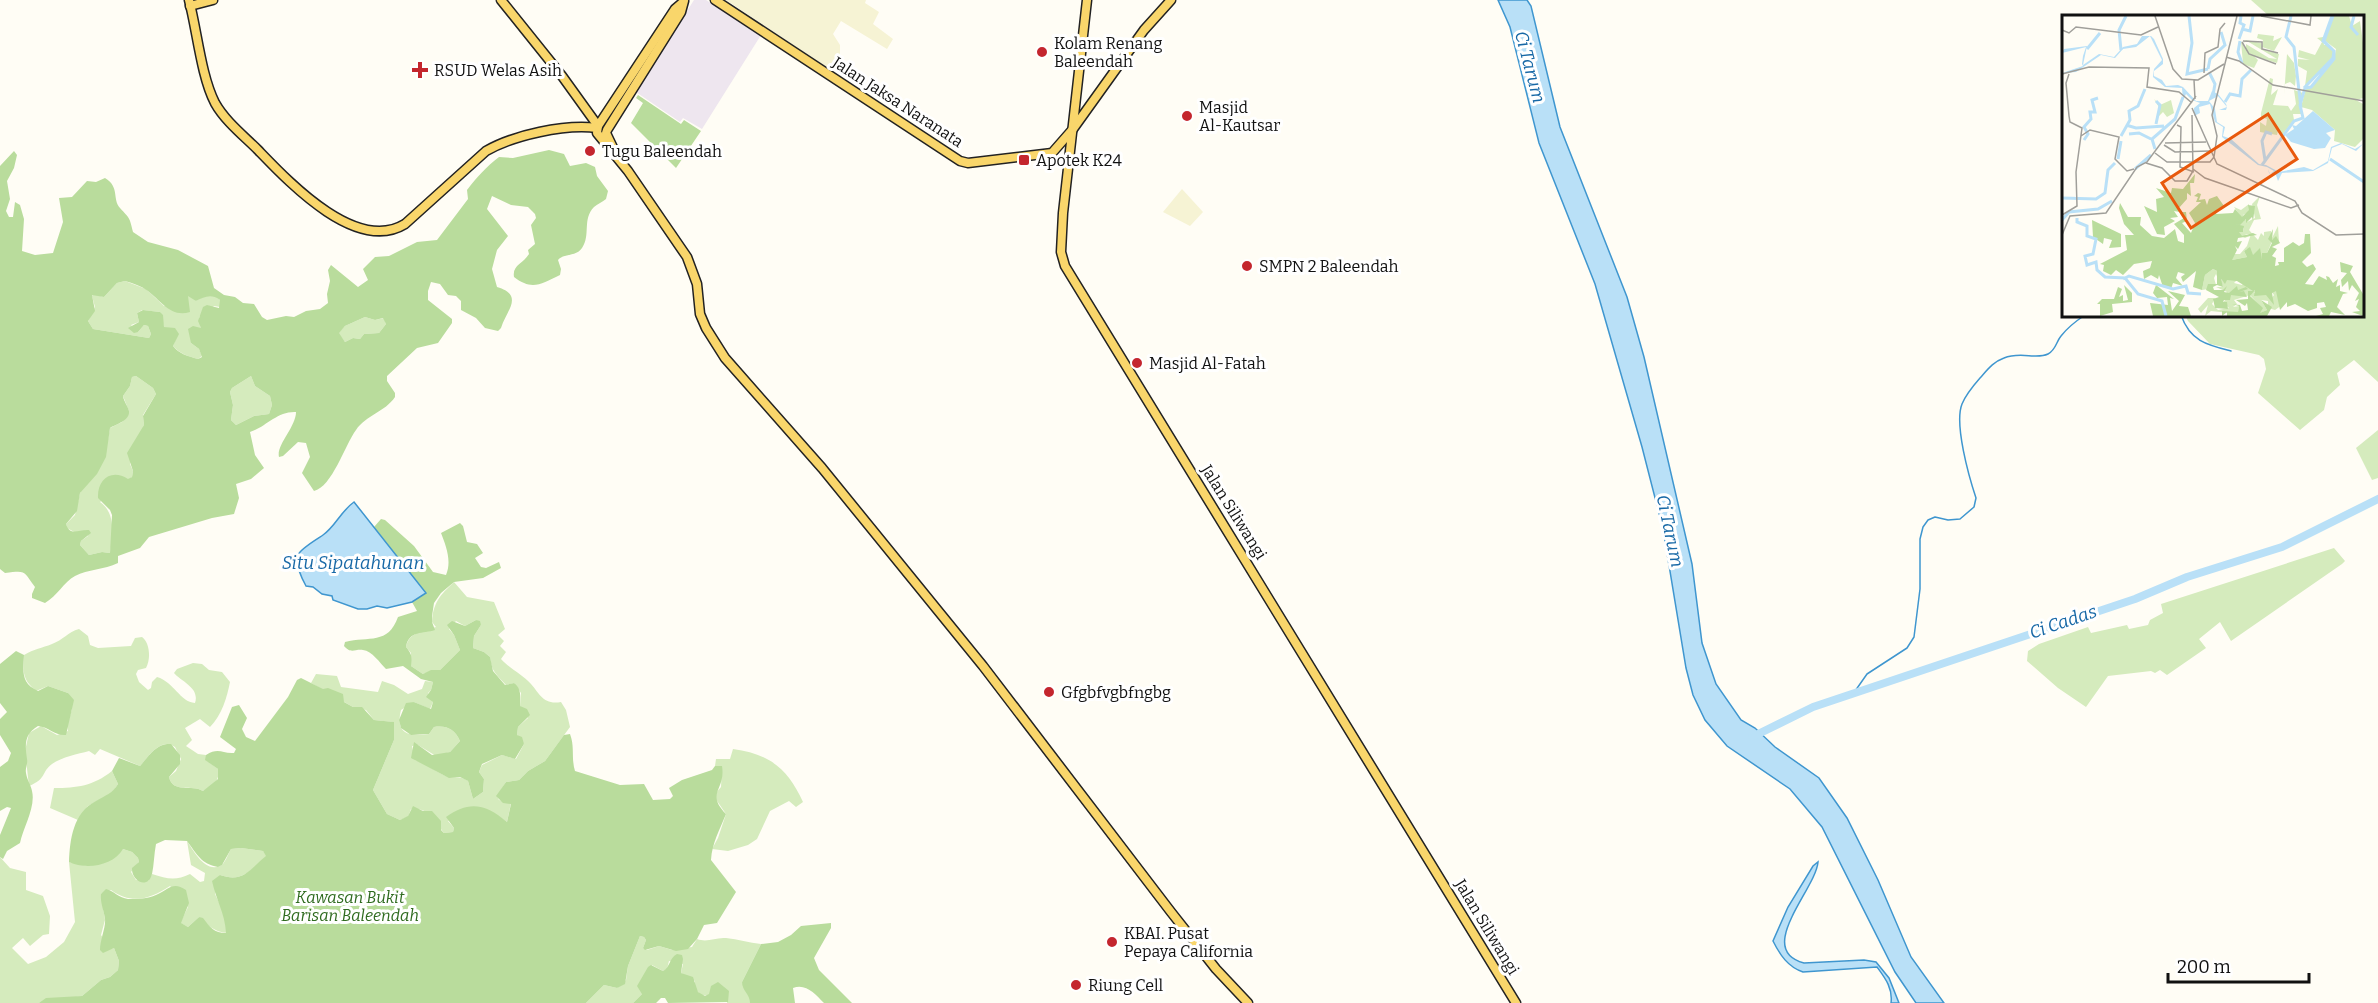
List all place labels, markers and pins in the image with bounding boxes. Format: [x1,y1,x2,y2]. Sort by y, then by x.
place label: Kolam Renang Baleendah [1054,34,1162,71]
marker: Kolam Renang Baleendah [1035,45,1049,59]
marker: RSUD Welas Asih [411,61,429,79]
place label: RSUD Welas Asih [434,61,562,80]
place label: Masjid Al-Kautsar [1199,98,1280,135]
marker: Masjid Al-Kautsar [1180,109,1194,123]
place label: Tugu Baleendah [602,142,722,161]
marker: Tugu Baleendah [583,144,597,158]
place label: Apotek K24 [1036,151,1122,170]
marker: Apotek K24 [1017,153,1031,167]
place label: SMPN 2 Baleendah [1259,257,1399,276]
marker: SMPN 2 Baleendah [1240,259,1254,273]
place label: Masjid Al-Fatah [1149,354,1266,373]
marker: Masjid Al-Fatah [1130,356,1144,370]
place label: Gfgbfvgbfngbg [1061,683,1171,702]
marker: Gfgbfvgbfngbg [1042,685,1056,699]
place label: KBAI. Pusat Pepaya California [1124,924,1253,961]
marker: KBAI. Pusat Pepaya California [1105,935,1119,949]
place label: Riung Cell [1088,976,1164,995]
marker: Riung Cell [1069,978,1083,992]

